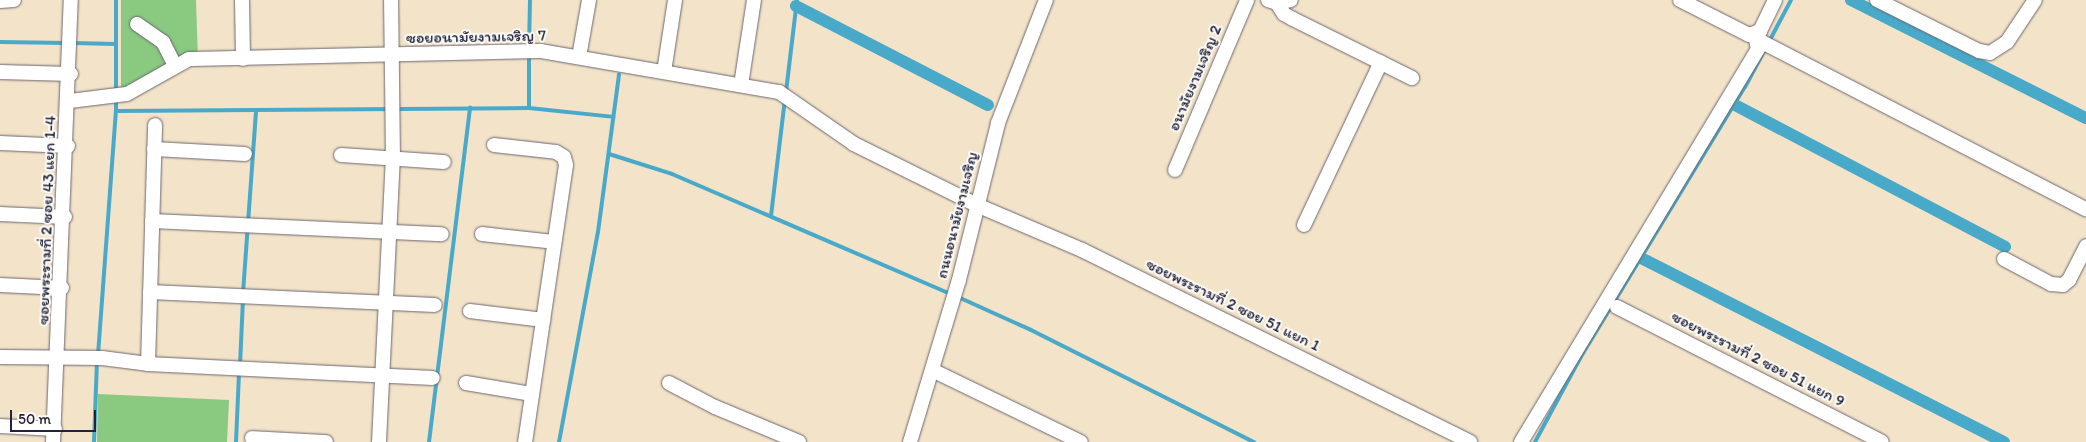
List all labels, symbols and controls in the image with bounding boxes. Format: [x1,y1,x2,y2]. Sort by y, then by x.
street label: อนามัยงามเจริญ 2 [1164,22,1226,134]
street label: ซอยอนามัยงามเจริญ 7 [406,26,546,48]
street label: ซอยพระรามที่ 2 ซอย 43 แยก 1-4 [34,115,60,325]
street label: ถนนอนามัยงามเจริญ [932,149,982,281]
street label: ซอยพระรามที่ 2 ซอย 51 แยก 1 [1143,255,1323,355]
street label: ซอยพระรามที่ 2 ซอย 51 แยก 9 [1668,307,1848,411]
scale bar [12,400,99,432]
text: 50 m [18,410,51,428]

